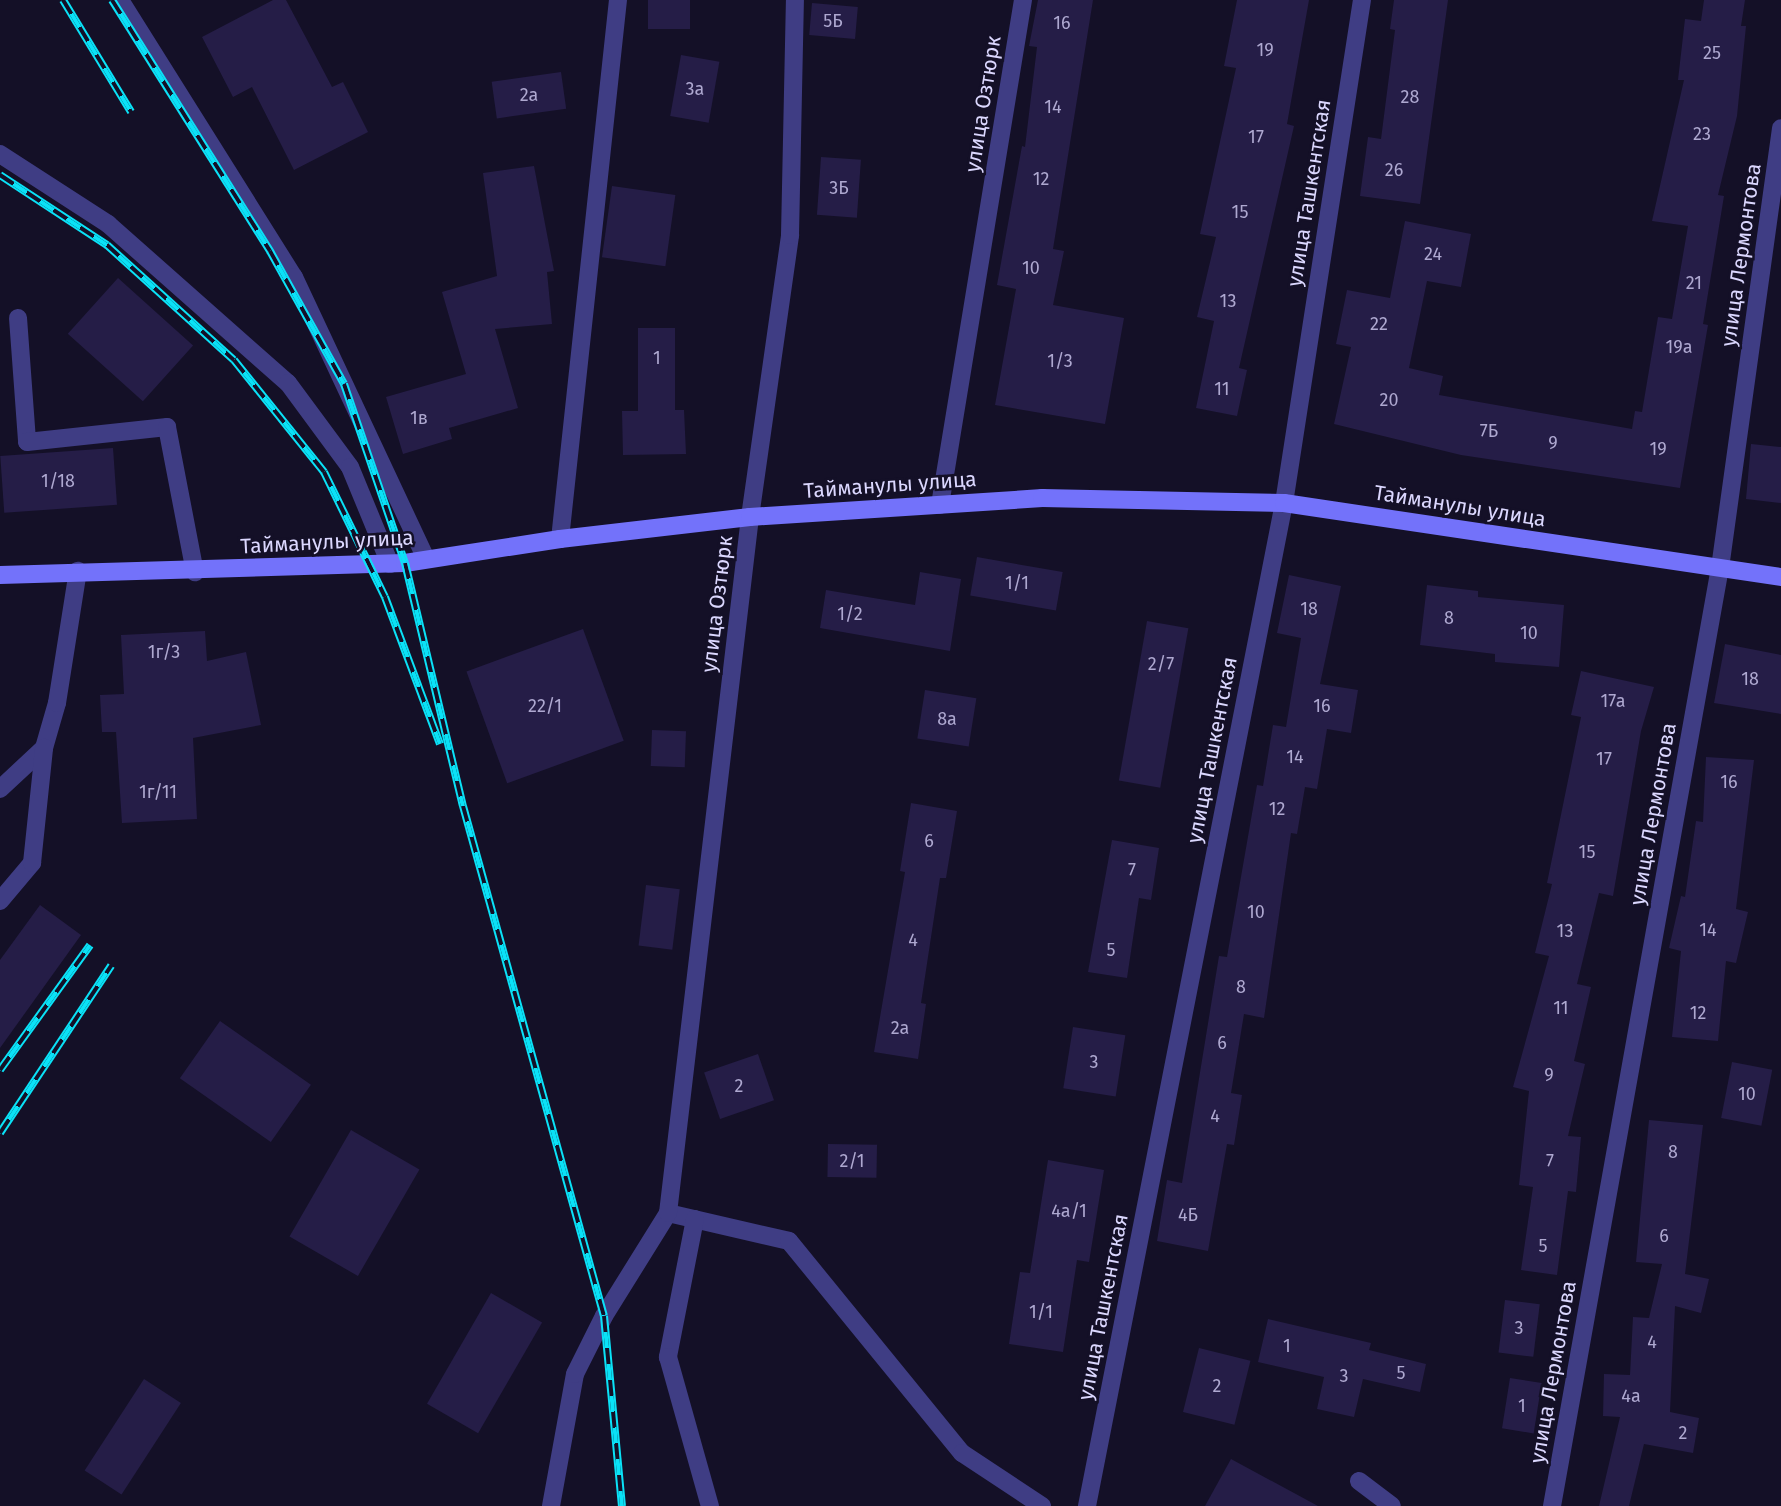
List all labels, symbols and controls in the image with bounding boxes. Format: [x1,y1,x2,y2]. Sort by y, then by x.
house number: 5Б [823,10,843,32]
house number: 16 [1053,12,1071,34]
street label: улица Озтюрк [960,34,1006,174]
house number: 19 [1256,39,1274,61]
house number: 25 [1703,42,1721,64]
house number: 3а [686,78,704,100]
house number: 2а [520,84,538,106]
house number: 28 [1401,86,1419,108]
house number: 14 [1044,96,1062,118]
street label: улица Ташкентская [1282,98,1336,288]
house number: 23 [1693,123,1711,145]
house number: 17 [1248,126,1264,148]
house number: 26 [1385,159,1403,181]
street label: улица Лермонтова [1716,162,1766,348]
house number: 12 [1033,168,1049,190]
house number: 3Б [829,177,849,199]
house number: 15 [1232,201,1248,223]
house number: 24 [1424,243,1442,265]
house number: 10 [1022,257,1040,279]
house number: 21 [1686,272,1702,294]
house number: 13 [1220,290,1236,312]
house number: 22 [1370,313,1388,335]
house number: 19а [1666,336,1692,358]
house number: 1 [653,347,661,369]
house number: 1/3 [1047,350,1073,372]
house number: 11 [1214,378,1230,400]
house number: 20 [1380,389,1398,411]
house number: 1в [410,407,428,429]
house number: 7Б [1480,420,1498,442]
house number: 9 [1548,432,1558,454]
house number: 19 [1649,438,1667,460]
street label: Тайманулы улица [803,466,977,504]
house number: 1/18 [41,470,75,492]
street label: Тайманулы улица [1372,480,1548,532]
street label: Тайманулы улица [240,525,414,559]
street label: улица Озтюрк [696,534,738,674]
house number: 1/1 [1005,572,1029,594]
house number: 18 [1300,598,1318,620]
house number: 1/2 [837,603,863,625]
house number: 8 [1444,607,1454,629]
house number: 10 [1520,622,1538,644]
house number: 1г/3 [148,641,180,663]
house number: 2/7 [1148,653,1174,675]
street label: улица Ташкентская [1182,655,1242,845]
house number: 18 [1741,668,1759,690]
house number: 17а [1600,690,1626,712]
house number: 22/1 [528,695,562,717]
house number: 16 [1313,695,1331,717]
house number: 8а [937,708,957,730]
street label: улица Лермонтова [1625,721,1681,907]
house number: 14 [1286,746,1304,768]
house number: 17 [1596,748,1612,770]
house number: 16 [1720,771,1738,793]
house number: 1г/11 [139,781,177,803]
house number: 12 [1269,798,1285,820]
house number: 6 [924,830,934,852]
house number: 15 [1579,841,1595,863]
house number: 7 [1128,859,1136,881]
house number: 10 [1247,901,1265,923]
house number: 14 [1699,919,1717,941]
house number: 13 [1557,920,1573,942]
house number: 4 [908,929,918,951]
house number: 5 [1106,939,1116,961]
house number: 8 [1236,976,1246,998]
house number: 11 [1553,997,1569,1019]
house number: 12 [1690,1002,1706,1024]
house number: 2а [891,1017,909,1039]
house number: 6 [1217,1032,1227,1054]
house number: 3 [1090,1051,1098,1073]
house number: 9 [1544,1064,1554,1086]
house number: 2 [735,1075,743,1097]
house number: 10 [1738,1083,1756,1105]
house number: 4 [1210,1105,1220,1127]
house number: 8 [1668,1141,1678,1163]
house number: 2/1 [840,1150,864,1172]
house number: 7 [1546,1150,1554,1172]
house number: 4а/1 [1051,1200,1087,1222]
house number: 4Б [1178,1204,1198,1226]
street label: улица Ташкентская [1073,1212,1133,1402]
house number: 6 [1659,1225,1669,1247]
house number: 5 [1538,1235,1548,1257]
street label: улица Лермонтова [1525,1279,1581,1465]
house number: 1/1 [1029,1301,1053,1323]
house number: 3 [1515,1317,1523,1339]
house number: 4 [1647,1331,1657,1353]
house number: 1 [1283,1335,1291,1357]
house number: 5 [1396,1362,1406,1384]
house number: 3 [1340,1365,1348,1387]
house number: 2 [1213,1375,1221,1397]
house number: 4а [1621,1385,1641,1407]
house number: 1 [1518,1395,1526,1417]
house number: 2 [1679,1422,1687,1444]

